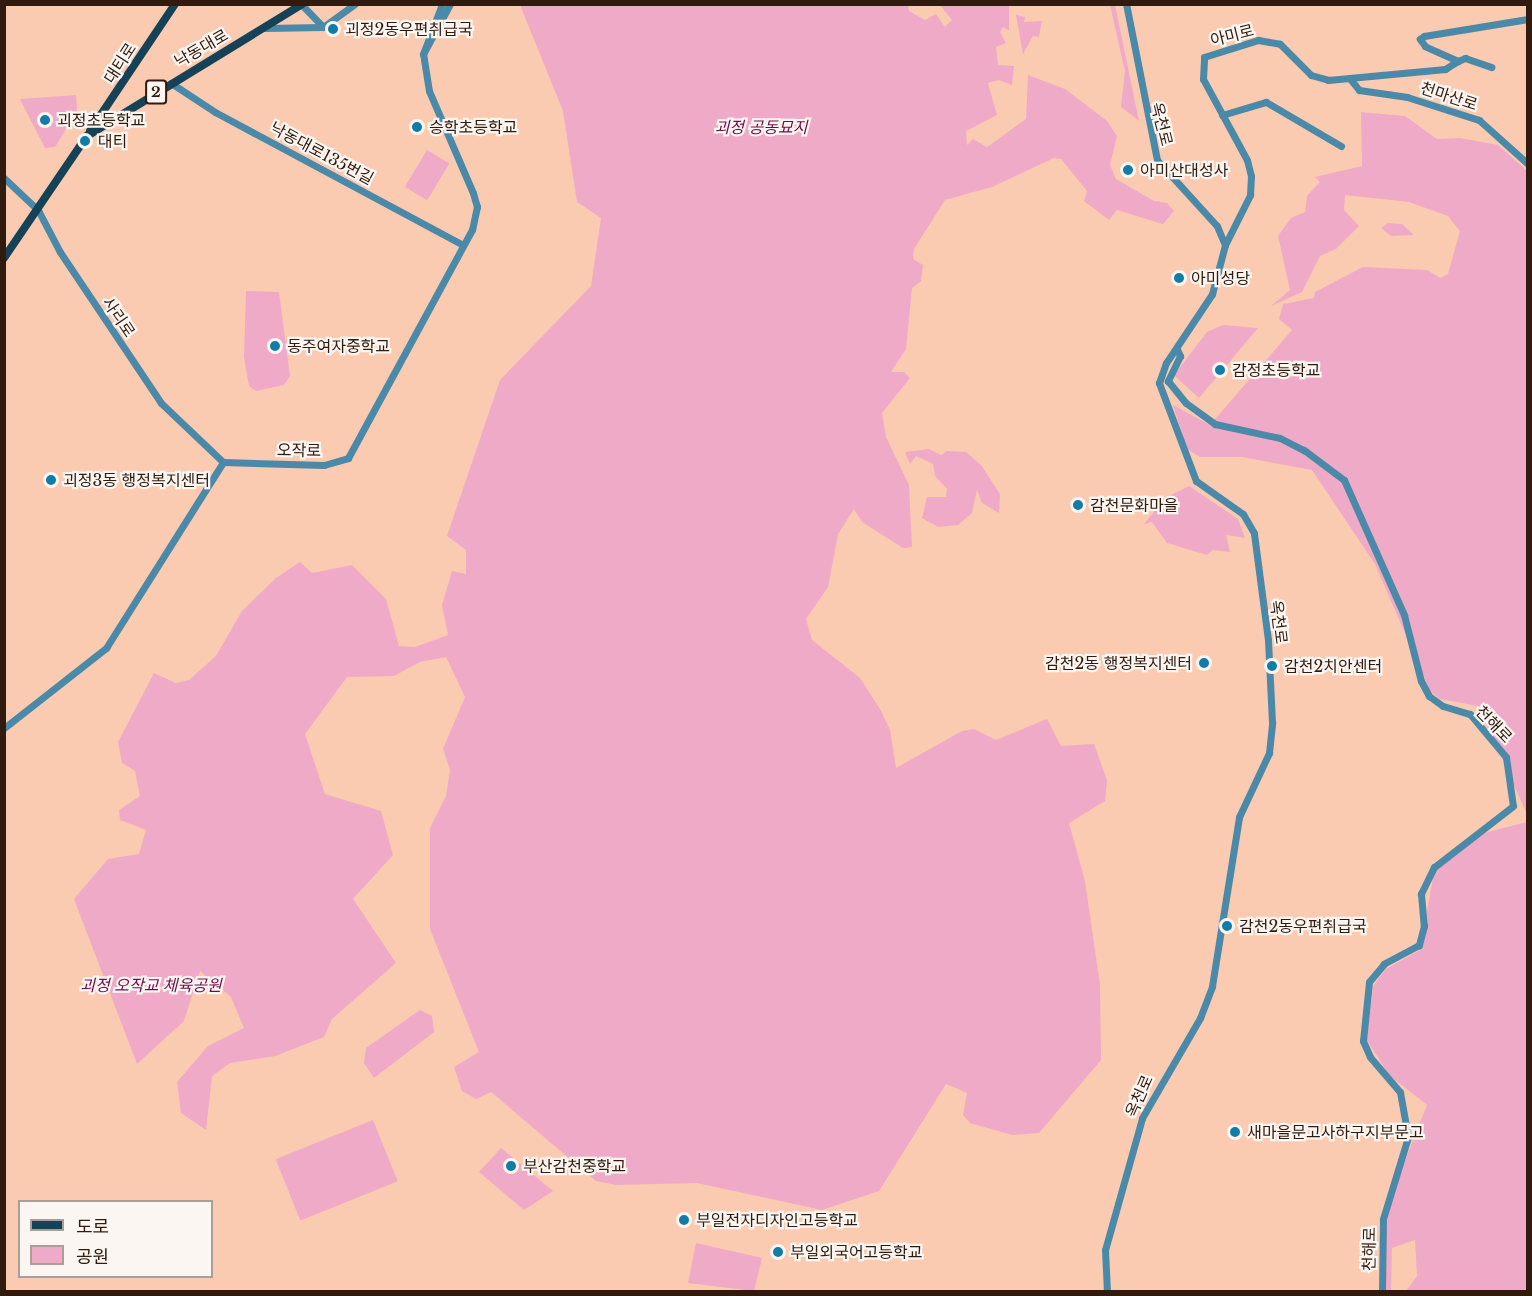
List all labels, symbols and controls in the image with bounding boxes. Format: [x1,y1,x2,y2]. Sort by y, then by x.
place label: 괴정2동우편취급국 [345,19,473,39]
street label: 아미로 [1208,20,1256,50]
marker: 괴정2동우편취급국 [326,22,340,36]
street label: 낙동대로 [171,25,231,71]
street label: 대티로 [100,39,140,87]
street label: 천마산로 [1418,78,1480,114]
road number: 2 [144,80,168,104]
street label: 옥천로 [1147,100,1177,148]
place label: 괴정초등학교 [57,110,145,130]
marker: 괴정초등학교 [38,113,52,127]
place label: 승학초등학교 [429,117,517,137]
park label: 괴정 공동묘지 [715,117,807,137]
street label: 낙동대로135번길 [267,118,377,188]
marker: 승학초등학교 [410,120,424,134]
place label: 대티 [98,131,127,151]
marker: 대티 [76,132,94,150]
place label: 아미산대성사 [1140,160,1228,180]
marker: 아미산대성사 [1121,163,1135,177]
place label: 아미성당 [1191,268,1250,288]
marker: 아미성당 [1172,271,1186,285]
street label: 사리로 [99,293,139,341]
place label: 동주여자중학교 [287,336,390,356]
marker: 동주여자중학교 [268,339,282,353]
place label: 감정초등학교 [1232,360,1320,380]
marker: 감정초등학교 [1213,363,1227,377]
street label: 오작로 [277,440,321,460]
place label: 괴정3동 행정복지센터 [63,470,210,490]
marker: 괴정3동 행정복지센터 [44,473,58,487]
place label: 감천문화마을 [1090,495,1178,515]
marker: 감천문화마을 [1071,498,1085,512]
street label: 옥천로 [1267,599,1291,645]
place label: 감천2동 행정복지센터 [1045,653,1192,673]
marker: 감천2동 행정복지센터 [1197,656,1211,670]
place label: 감천2치안센터 [1284,656,1382,676]
marker: 감천2치안센터 [1265,659,1279,673]
street label: 천해로 [1472,701,1516,747]
place label: 감천2동우편취급국 [1239,916,1367,936]
marker: 감천2동우편취급국 [1220,919,1234,933]
park label: 괴정 오작교 체육공원 [80,975,222,995]
street label: 옥천로 [1121,1072,1157,1120]
place label: 새마을문고사하구지부문고 [1247,1122,1424,1142]
marker: 새마을문고사하구지부문고 [1228,1125,1242,1139]
place label: 부산감천중학교 [523,1156,626,1176]
marker: 부산감천중학교 [504,1159,518,1173]
legend [18,1200,213,1278]
place label: 부일전자디자인고등학교 [696,1210,858,1230]
marker: 부일전자디자인고등학교 [677,1213,691,1227]
text: 도로 [76,1216,109,1238]
street label: 천해로 [1359,1227,1379,1271]
place label: 부일외국어고등학교 [790,1242,922,1262]
marker: 부일외국어고등학교 [771,1245,785,1259]
text: 공원 [76,1246,109,1268]

